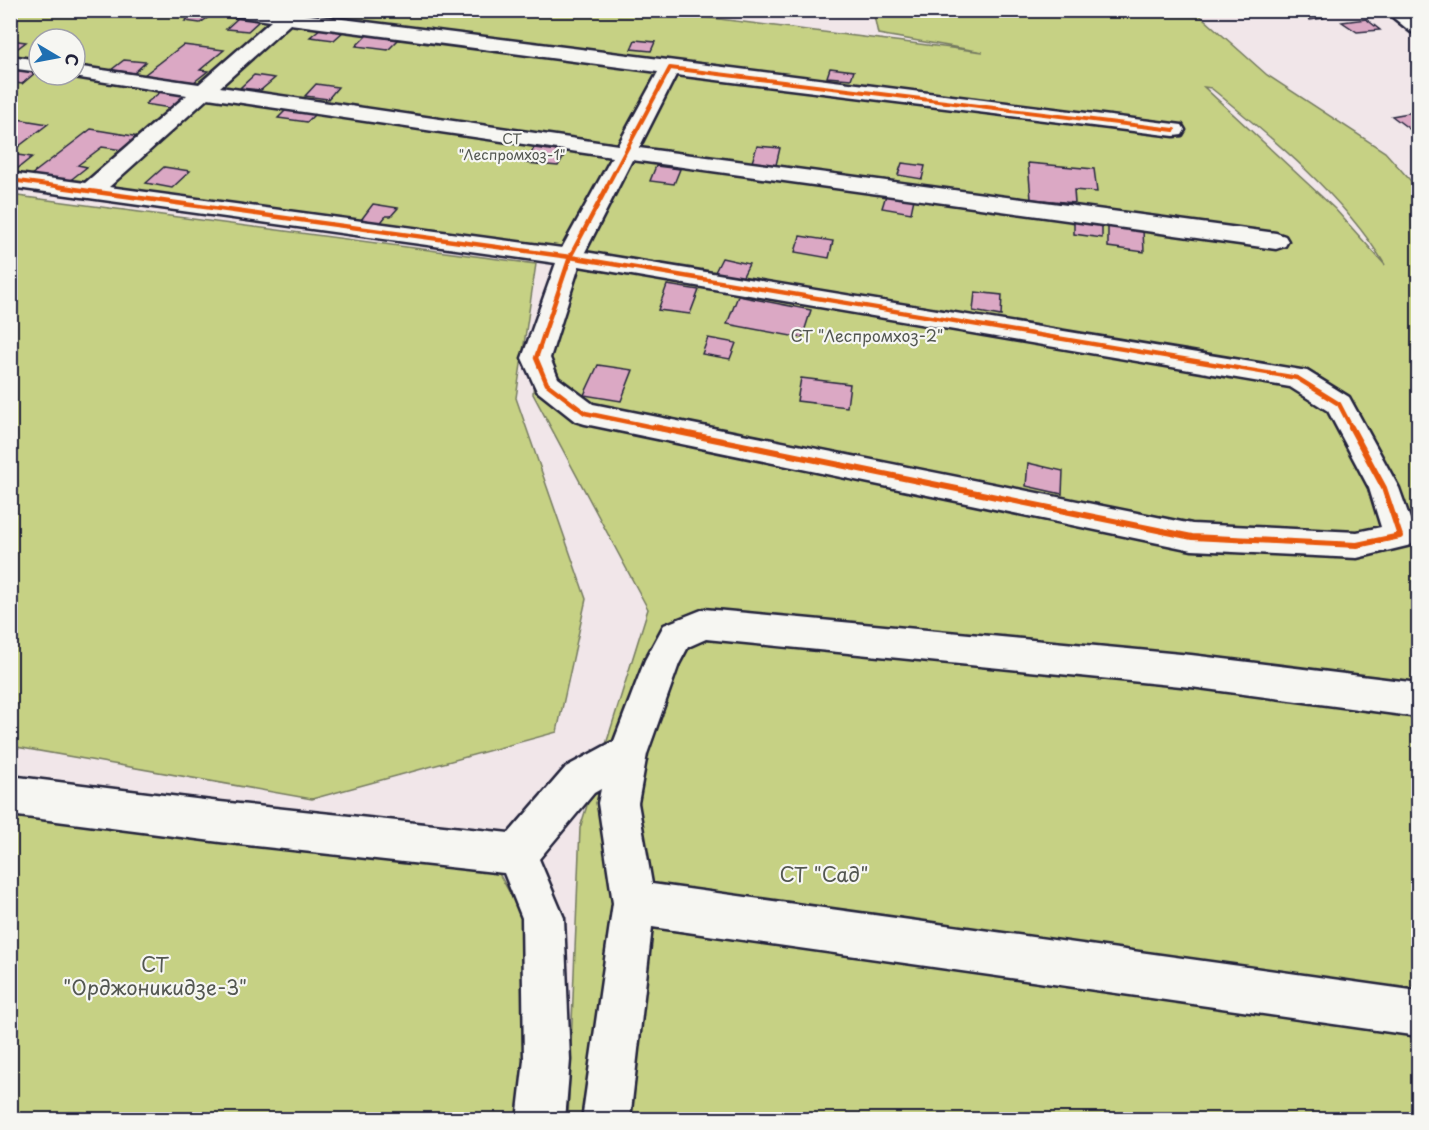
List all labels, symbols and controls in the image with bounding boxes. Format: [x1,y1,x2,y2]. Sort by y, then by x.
north arrow [27,27,87,87]
text: С [60,52,86,68]
park label: СТ "Леспромхоз-1" [458,128,566,165]
park label: СТ "Леспромхоз-2" [791,323,943,347]
park label: СТ "Сад" [780,859,868,889]
park label: СТ "Орджоникидзе-3" [63,949,247,1002]

